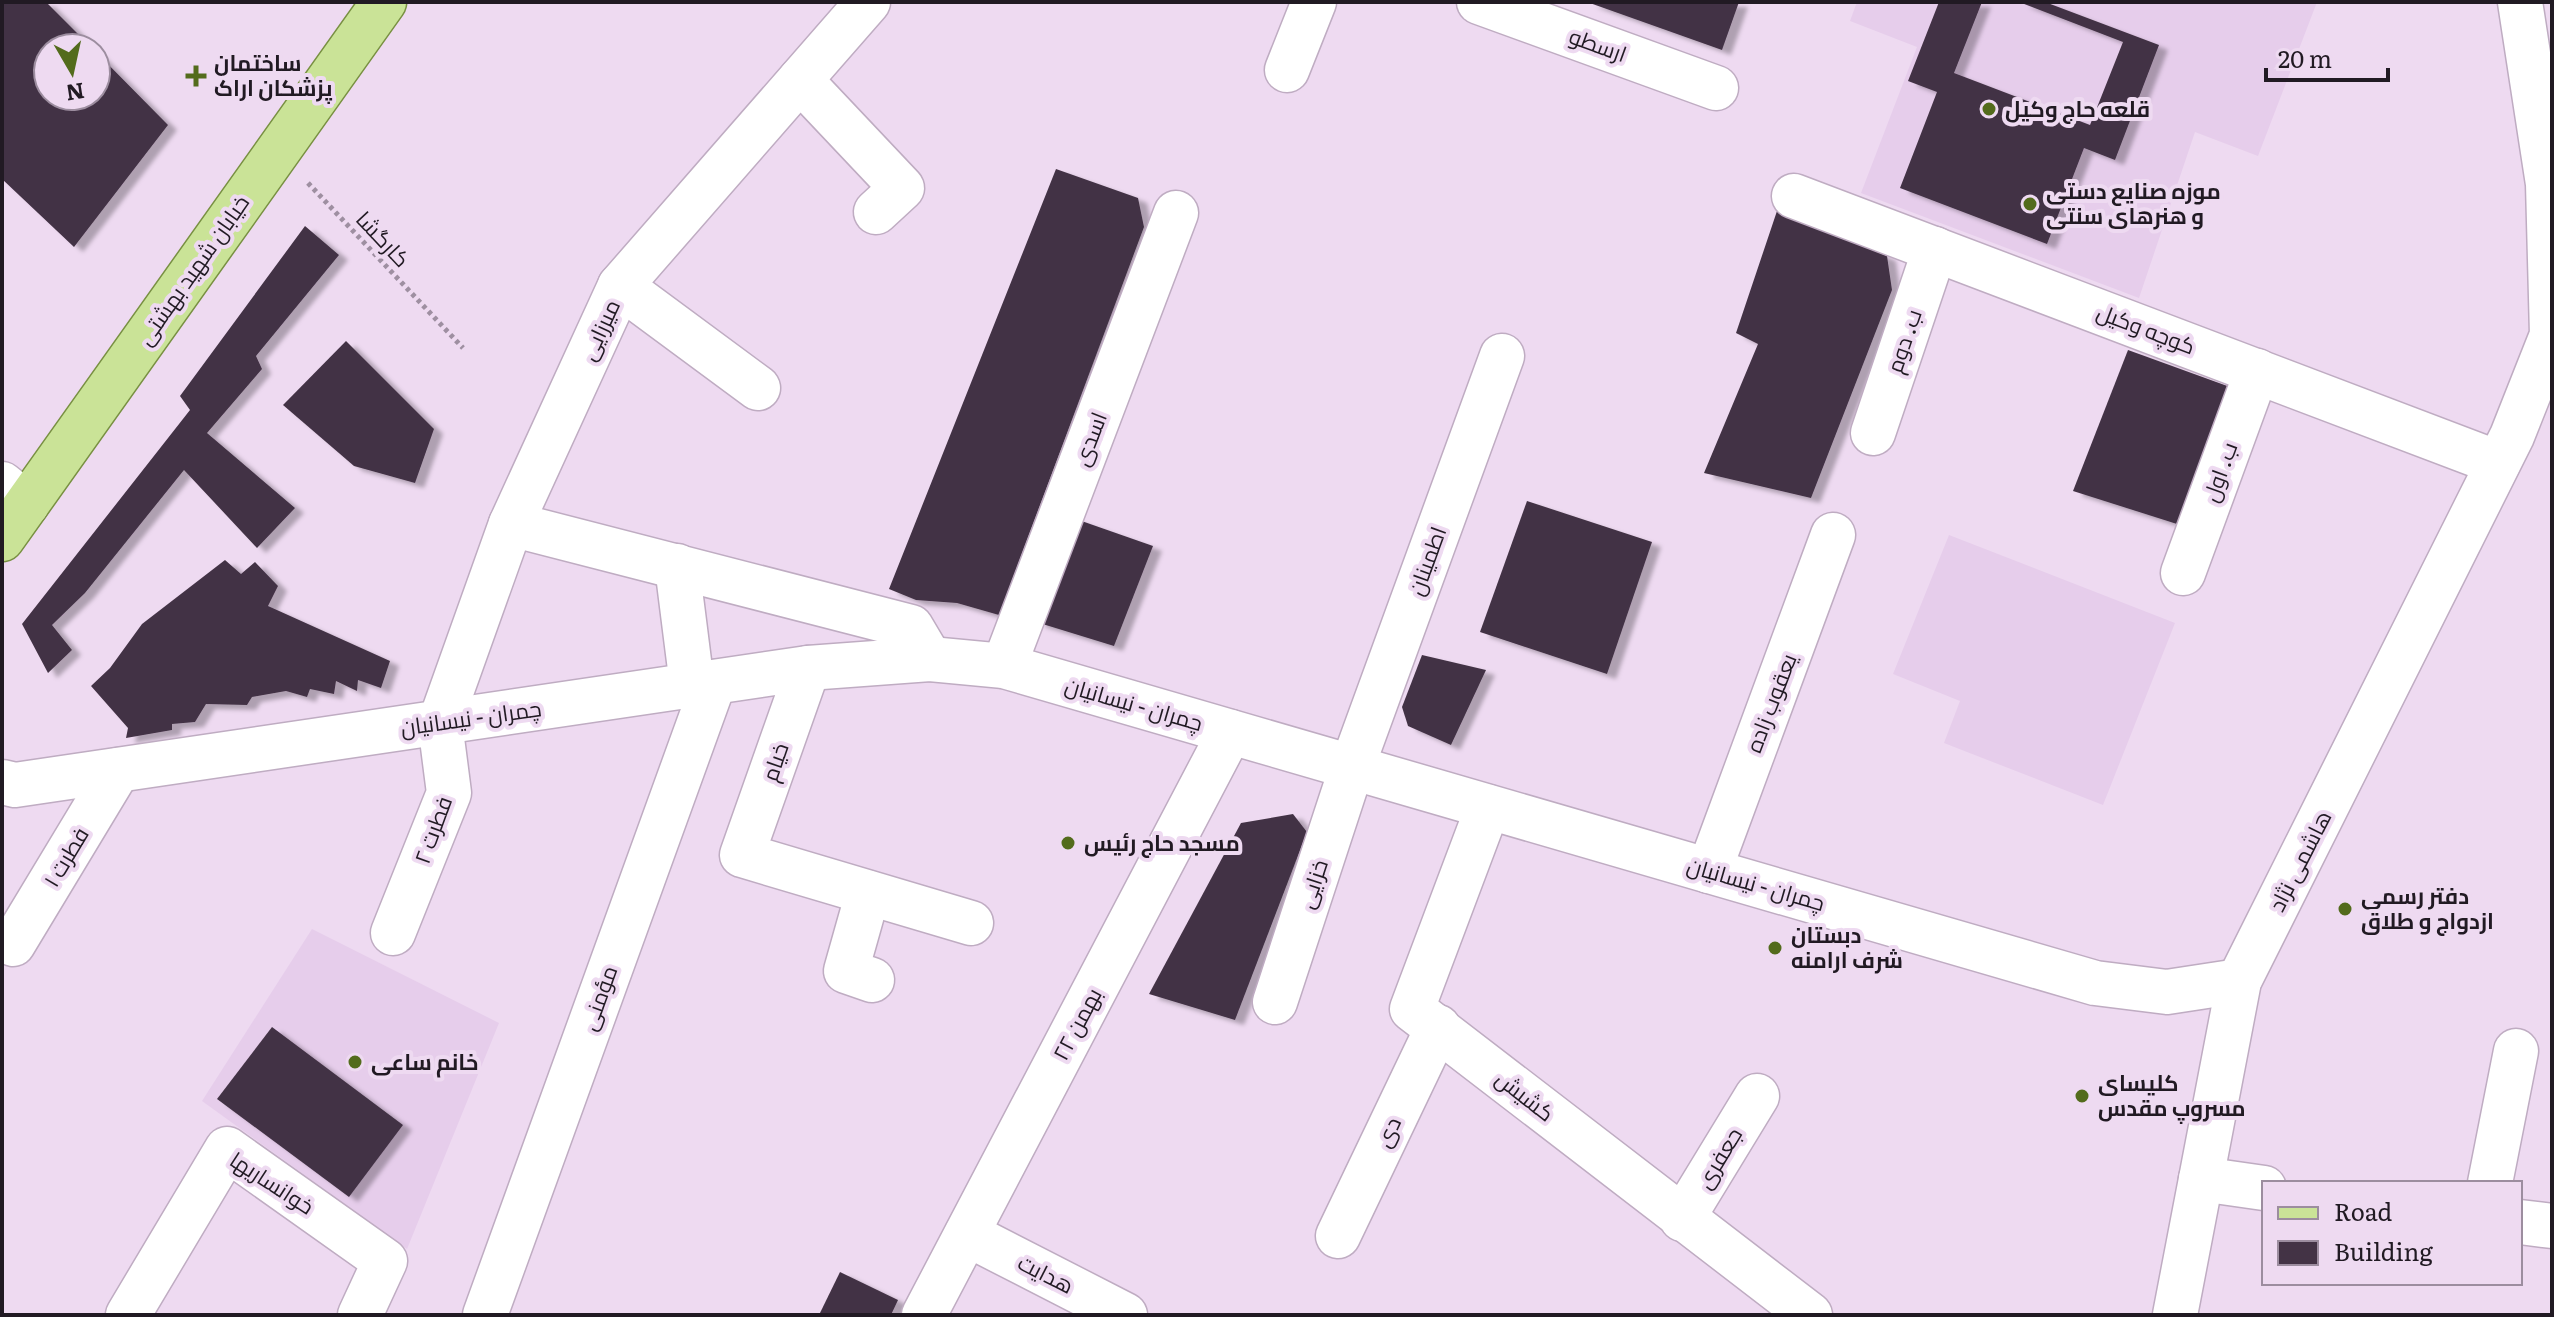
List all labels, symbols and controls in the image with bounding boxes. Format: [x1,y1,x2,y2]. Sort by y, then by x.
street label: ارسطو [1565,18,1632,69]
north arrow [32,32,112,112]
scale bar [2266,32,2388,82]
text: 20 m [2278,40,2332,75]
place label: ساختمان پزشکان اراک [214,45,332,104]
marker: ساختمان پزشکان اراک [185,65,207,87]
text: N [64,75,87,111]
place label: قلعه حاج وکیل [2005,91,2150,124]
marker: قلعه حاج وکیل [1980,100,1998,118]
place label: موزه صنایع دستی و هنرهای سنتی [2046,173,2221,231]
street label: خیابان شهید بهشتی [127,187,256,351]
marker: موزه صنایع دستی و هنرهای سنتی [2021,195,2039,213]
street label: کارگشا [349,202,419,273]
street label: میرزایی [570,293,627,365]
street label: کوچه وکیل [2092,294,2201,362]
street label: ب. دوم [1876,304,1930,377]
street label: اسدی [1063,407,1114,470]
street label: ب. اول [2193,437,2245,506]
street label: اطمینان [1398,521,1453,600]
street label: یعقوب زاده [1736,648,1804,757]
street label: چمران - نیسانیان [1062,667,1207,738]
street label: چمران - نیسانیان [398,690,543,743]
street label: خیام [752,738,796,786]
street label: فطرت ۲ [404,791,459,868]
street label: هاشمی نژاد [2259,804,2338,917]
street label: فطرت ۱ [34,820,96,893]
place label: مسجد حاج رئیس [1084,825,1240,858]
marker: مسجد حاج رئیس [1059,834,1077,852]
street label: چمران - نیسانیان [1684,847,1829,918]
street label: خزایی [1288,855,1335,912]
place label: دفتر رسمی ازدواج و طلاق [2361,878,2494,936]
marker: دفتر رسمی ازدواج و طلاق [2336,900,2354,918]
place label: دبستان شرف ارامنه [1791,917,1903,975]
marker: دبستان شرف ارامنه [1766,939,1784,957]
street label: مؤمنی [571,960,625,1035]
street label: ۲۲ بهمن [1043,981,1109,1066]
place label: خانم ساعی [371,1044,479,1078]
marker: خانم ساعی [346,1053,364,1071]
street label: کشیش [1490,1061,1562,1128]
place label: کلیسای مسروپ مقدس [2098,1065,2246,1124]
marker: کلیسای مسروپ مقدس [2073,1087,2091,1105]
street label: دی [1365,1111,1408,1152]
street label: جعفری [1686,1120,1749,1194]
street label: خوانساریها [224,1142,322,1221]
legend [2262,1181,2522,1285]
text: Road [2334,1193,2393,1228]
text: Building [2334,1233,2433,1268]
street label: هدایت [1013,1245,1080,1301]

